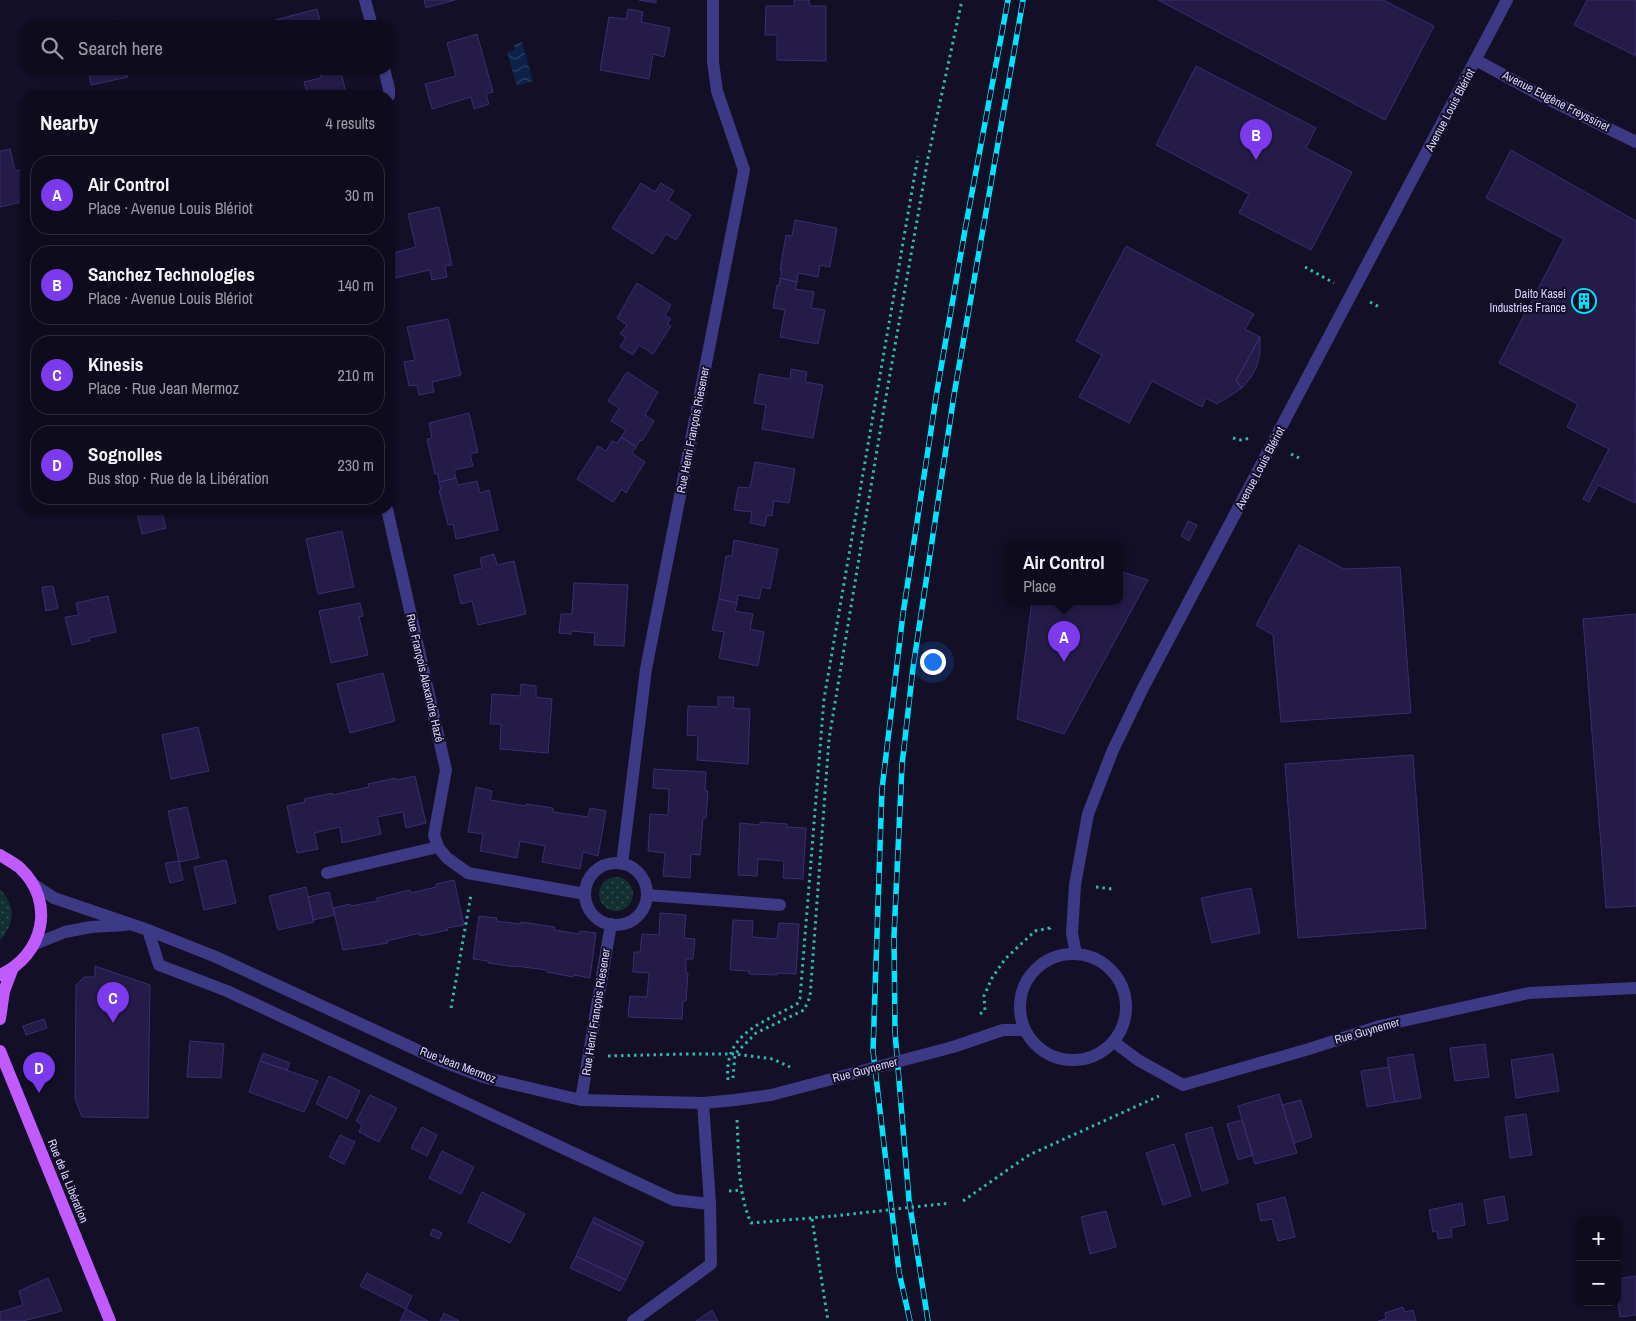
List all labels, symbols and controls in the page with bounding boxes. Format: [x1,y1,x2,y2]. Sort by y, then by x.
search box [20,20,395,75]
icon: search [38,34,66,62]
text: Search here [78,35,163,61]
street label: Avenue Louis Blériot [1421,66,1479,155]
street label: Avenue Eugène Freyssinet [1499,67,1613,135]
text: Nearby [40,108,98,137]
text: 4 results [325,112,375,134]
pin: B [1240,119,1272,160]
text: Air Control [88,171,169,197]
text: A [52,184,62,206]
text: 30 m [345,184,374,206]
text: Place · Avenue Louis Blériot [88,197,253,219]
text: Sanchez Technologies [88,261,255,287]
text: B [52,274,62,296]
text: 140 m [338,274,374,296]
place label: Daito Kasei Industries France [1489,286,1566,316]
text: Place · Avenue Louis Blériot [88,287,253,309]
building icon: Daito Kasei Industries France [1571,288,1597,314]
text: Kinesis [88,351,143,377]
text: C [52,364,62,386]
text: 210 m [338,364,374,386]
street label: Rue Henri François Riesener [673,365,713,495]
text: Place · Rue Jean Mermoz [88,377,239,399]
street label: Avenue Louis Blériot [1231,424,1289,513]
text: Sognolles [88,441,162,467]
text: D [52,454,62,476]
text: 230 m [338,454,374,476]
text: Bus stop · Rue de la Libération [88,467,269,489]
popup [1005,540,1123,605]
text: Air Control [1023,549,1105,575]
text: Place [1023,575,1056,597]
street label: Rue François Alexandre Hazé [402,612,448,744]
pin: A [1048,621,1080,662]
your location [920,649,946,675]
street label: Rue Henri François Riesener [578,947,614,1077]
pin: C [97,982,129,1023]
street label: Rue Guynemer [1333,1014,1402,1048]
street label: Rue Jean Mermoz [418,1043,498,1087]
pin: D [23,1052,55,1093]
street label: Rue Guynemer [831,1053,900,1086]
street label: Rue de la Libération [44,1137,92,1225]
map controls [1576,1216,1621,1306]
button: + [1576,1216,1621,1261]
button: − [1576,1261,1621,1306]

